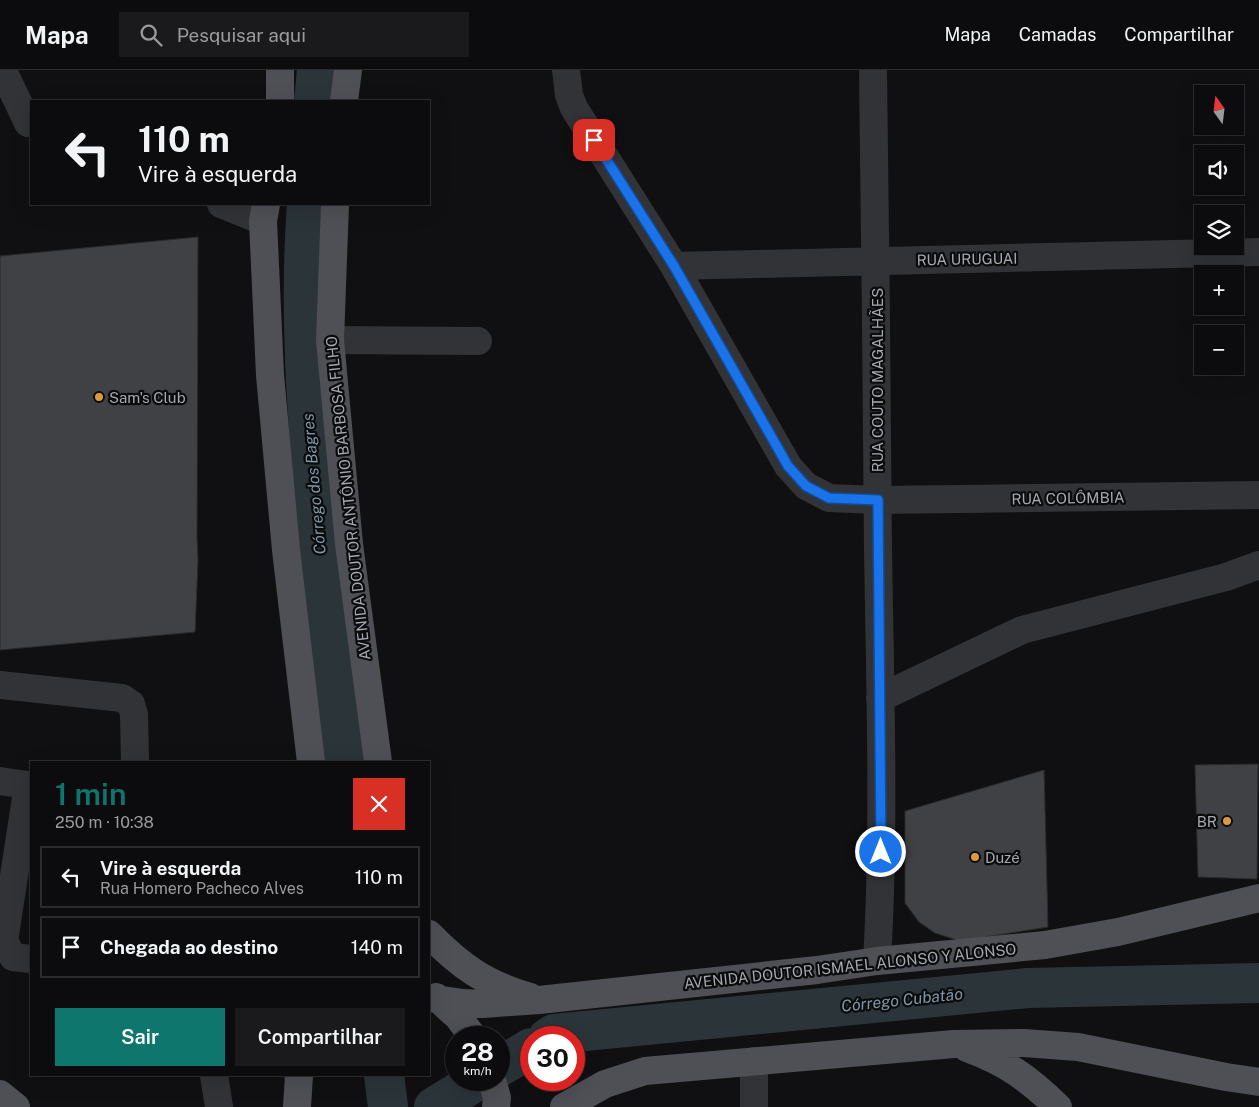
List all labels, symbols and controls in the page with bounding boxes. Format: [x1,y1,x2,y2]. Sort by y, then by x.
search box [119,12,469,57]
text: Mapa [25,21,89,49]
icon: search [137,21,165,49]
text: Pesquisar aqui [177,24,306,46]
text: Mapa [944,24,991,45]
text: Camadas [1019,24,1096,45]
text: Compartilhar [1124,24,1234,45]
north arrow [1194,85,1244,135]
map controls [1194,85,1244,375]
text: 110 m [138,119,230,160]
pin [573,119,615,161]
icon: left [55,120,120,185]
icon: arrive [580,126,608,154]
button: sound [1194,145,1244,195]
text: Vire à esquerda [138,161,297,187]
button: layers [1194,205,1244,255]
street label: RUA URUGUAI [916,250,1018,268]
button: + [1194,265,1244,315]
street label: RUA COUTO MAGALHÃES [869,288,886,472]
button: − [1194,325,1244,375]
street label: AVENIDA DOUTOR ANTÔNIO BARBOSA FILHO [323,335,373,661]
place label: Sam's Club [109,389,186,406]
marker: Sam's Club [93,391,105,403]
water label: Córrego dos Bagres [298,412,330,555]
street label: RUA COLÔMBIA [1011,489,1125,507]
text: 1 min [55,776,126,812]
button: close [353,778,405,830]
text: 250 m · 10:38 [55,813,154,832]
place label: BR [1197,813,1217,830]
marker: BR [1221,815,1233,827]
position arrow [854,825,906,877]
place label: Duzé [985,849,1020,866]
marker: Duzé [969,851,981,863]
text: Vire à esquerda [100,857,241,879]
icon: left [57,863,85,891]
text: 110 m [355,866,403,888]
text: Rua Homero Pacheco Alves [100,879,304,898]
icon: arrive [57,933,85,961]
text: Chegada ao destino [100,936,278,958]
text: 140 m [351,936,403,958]
street label: AVENIDA DOUTOR ISMAEL ALONSO Y ALONSO [683,940,1017,992]
water label: Córrego Cubatão [840,984,964,1016]
button: Sair [55,1008,225,1066]
button: Compartilhar [235,1008,405,1066]
speed limit sign: 30 [520,1026,585,1091]
text: 28 [461,1037,494,1067]
text: km/h [463,1064,492,1078]

